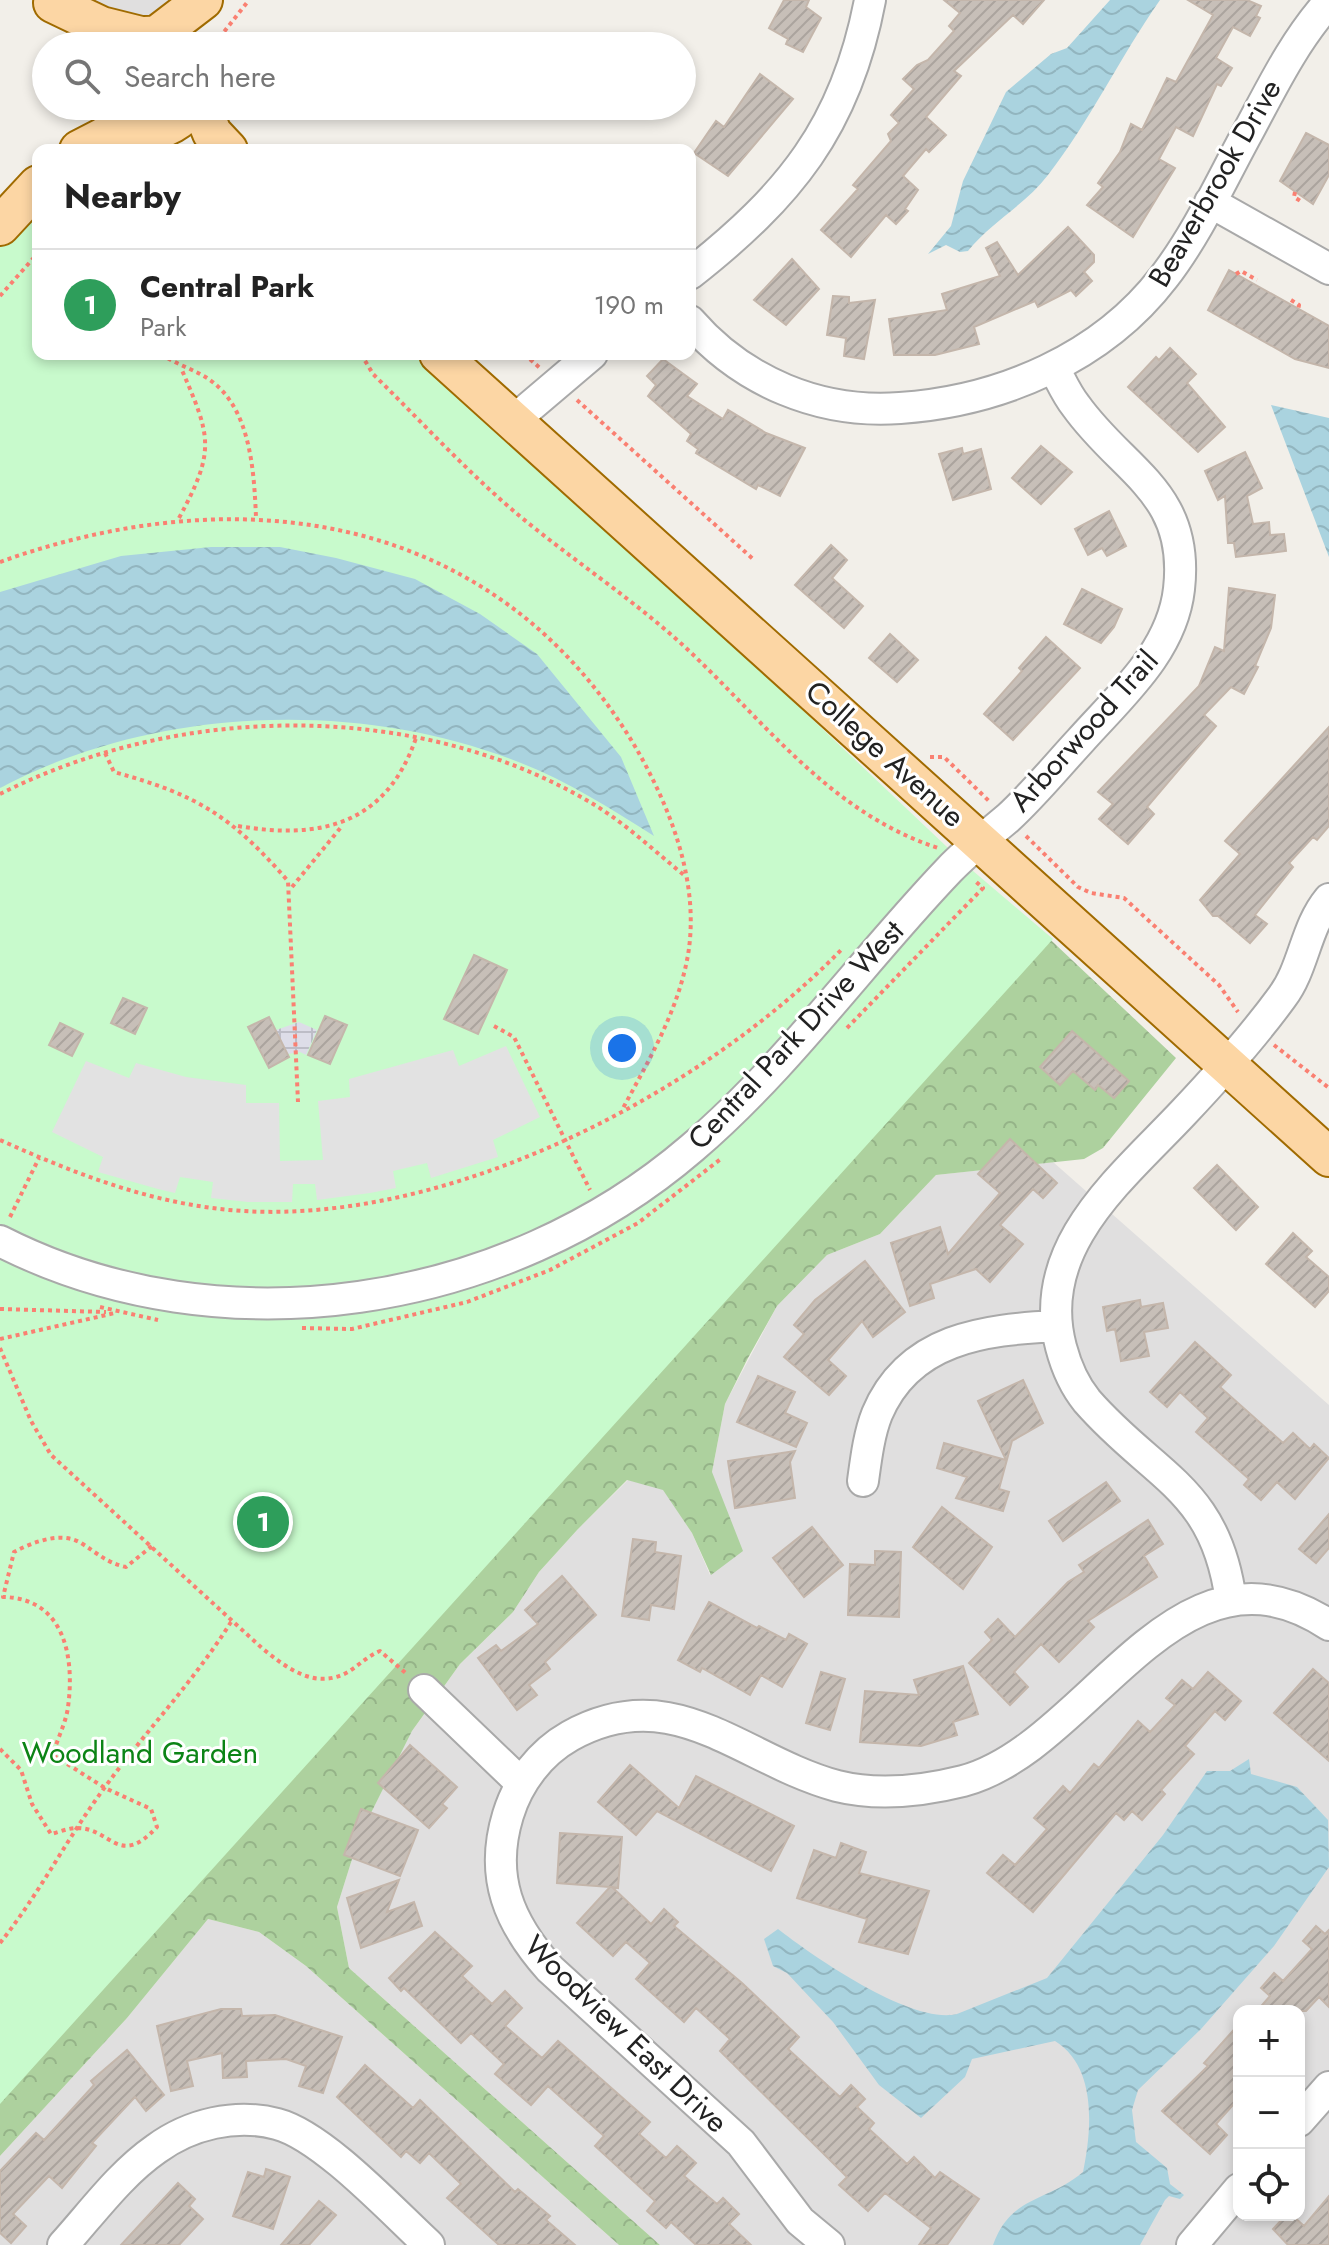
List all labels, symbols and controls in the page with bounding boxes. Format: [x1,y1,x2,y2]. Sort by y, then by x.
search box [32,32,696,120]
icon: search [60,54,104,98]
text: Search here [124,55,276,98]
street label: Beaverbrook Drive [1138,71,1292,295]
text: Nearby [64,172,181,221]
text: Central Park [140,265,314,308]
text: 1 [83,286,97,324]
text: 190 m [594,286,664,324]
text: Park [140,308,186,346]
street label: Arborwood Trail [999,640,1168,821]
street label: College Avenue [796,670,974,837]
street label: Central Park Drive West [678,910,914,1159]
your location [602,1028,642,1068]
pin: 1 [237,1492,289,1552]
park label: Woodland Garden [22,1731,258,1774]
street label: Woodview East Drive [515,1925,738,2142]
map controls [1233,2005,1305,2221]
button: + [1233,2005,1305,2077]
button: − [1233,2077,1305,2149]
button: locate [1233,2149,1305,2221]

